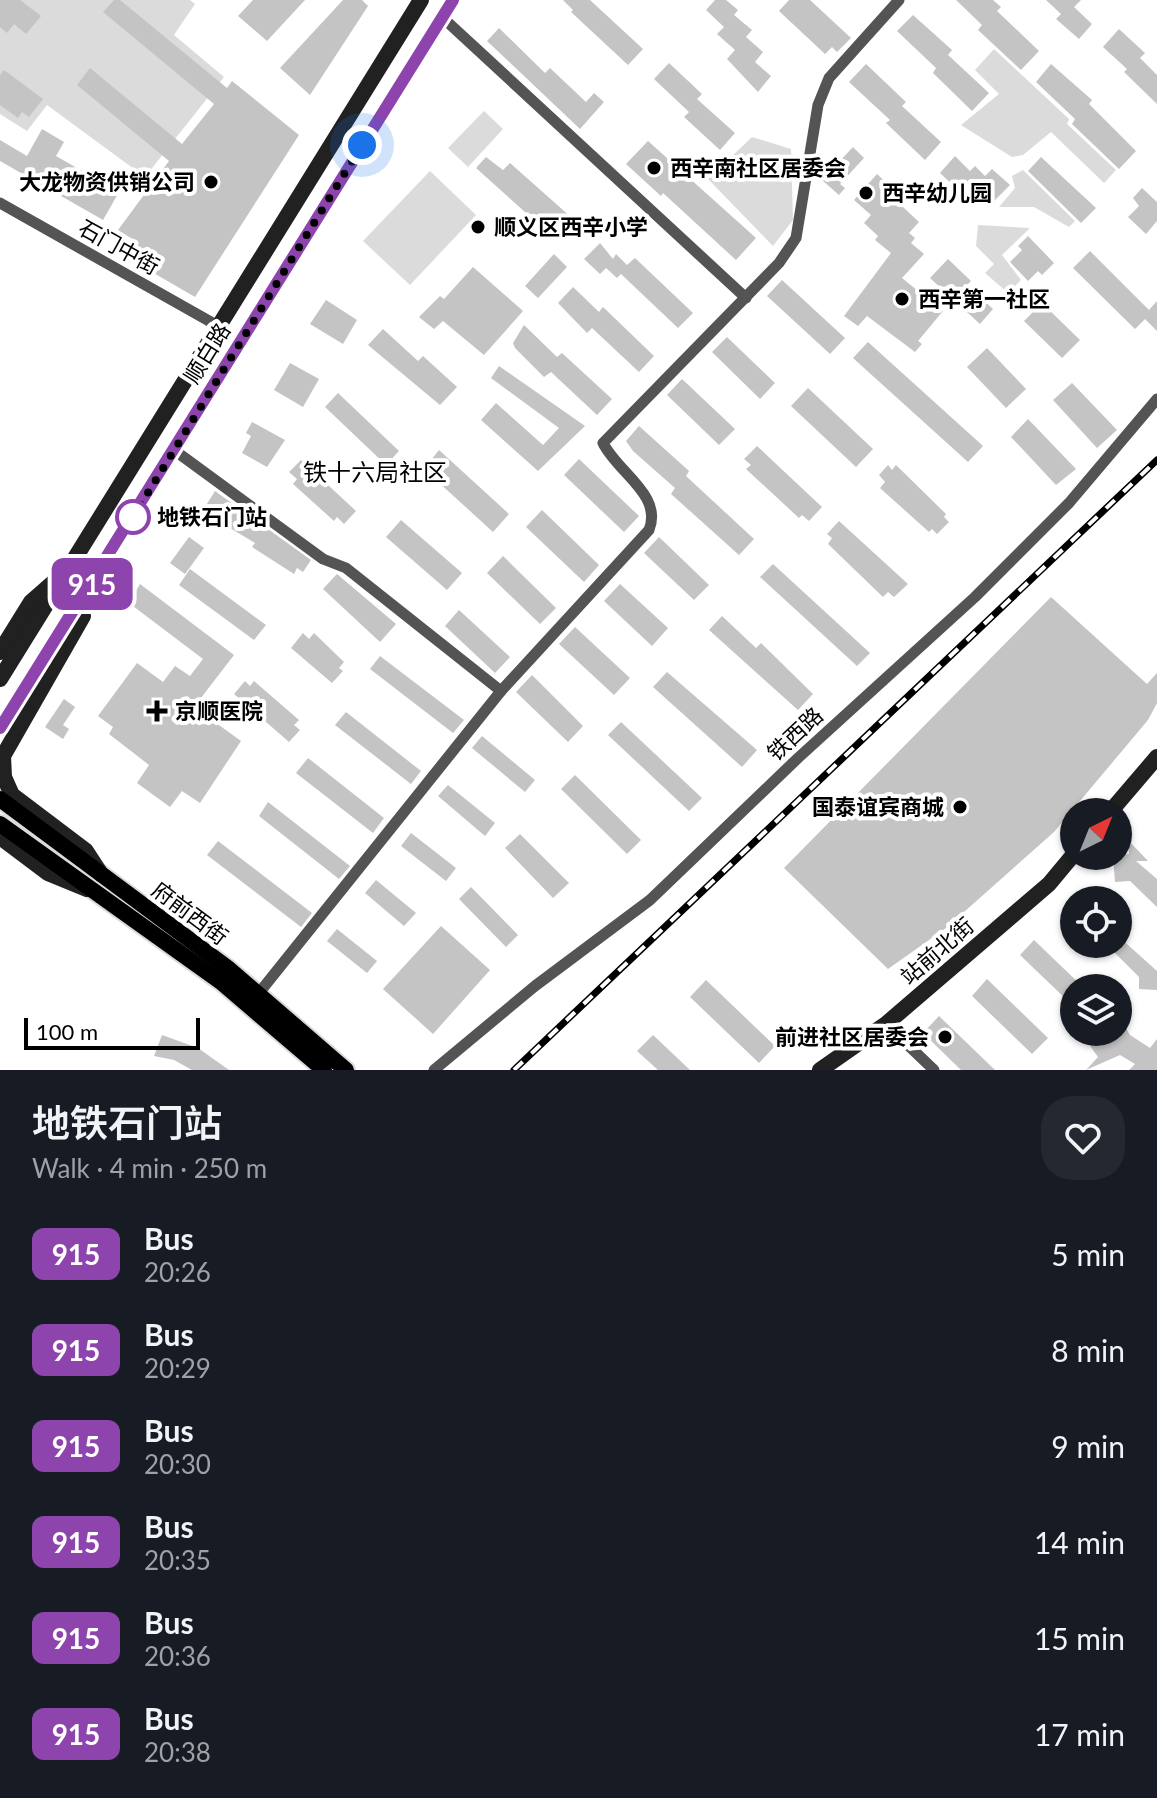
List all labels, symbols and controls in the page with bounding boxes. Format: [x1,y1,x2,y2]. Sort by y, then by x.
your location [342,125,382,165]
place label: 西辛南社区居委会 [670,154,846,181]
marker: 西辛南社区居委会 [645,159,663,177]
place label: 大龙物资供销公司 [19,168,195,195]
marker: 大龙物资供销公司 [202,173,220,191]
place label: 西辛幼儿园 [882,179,992,206]
marker: 西辛幼儿园 [857,184,875,202]
street label: 石门中街 [74,213,164,280]
place label: 顺义区西辛小学 [494,213,648,240]
marker: 顺义区西辛小学 [469,218,487,236]
place label: 西辛第一社区 [918,285,1050,312]
marker: 西辛第一社区 [893,290,911,308]
street label: 顺白路 [178,318,236,388]
district label: 铁十六局社区 [303,457,447,486]
marker: 地铁石门站 [116,500,150,534]
place label: 地铁石门站 [157,503,267,530]
line badge: 915 [46,558,138,610]
text: 915 [68,567,116,601]
place label: 京顺医院 [175,697,263,724]
marker: 京顺医院 [146,700,168,722]
street label: 铁西路 [761,701,828,766]
place label: 国泰谊宾商城 [812,793,944,820]
marker: 国泰谊宾商城 [951,798,969,816]
north arrow [1060,798,1132,870]
map controls [1060,798,1132,1046]
street label: 府前西街 [147,875,234,950]
button: locate [1060,886,1132,958]
street label: 站前北街 [895,912,979,990]
button: layers [1060,974,1132,1046]
scale bar [24,1014,200,1050]
text: 100 m [36,1018,98,1045]
place label: 前进社区居委会 [775,1023,929,1050]
marker: 前进社区居委会 [936,1028,954,1046]
button: heart [1041,1096,1125,1180]
text: 地铁石门站 [32,1099,222,1145]
text: Walk · 4 min · 250 m [32,1152,267,1184]
text: Bus [144,1220,194,1256]
text: 5 min [1051,1236,1125,1272]
text: 915 [52,1237,100,1271]
text: 20:26 [144,1256,211,1288]
text: Bus [144,1316,194,1352]
text: 8 min [1051,1332,1125,1368]
text: 915 [52,1333,100,1367]
text: 20:29 [144,1352,211,1384]
text: Bus [144,1412,194,1448]
text: 9 min [1051,1428,1125,1464]
text: 915 [52,1429,100,1463]
text: 20:30 [144,1448,211,1480]
text: Bus [144,1508,194,1544]
text: 14 min [1034,1524,1125,1560]
text: 915 [52,1525,100,1559]
text: 20:35 [144,1544,211,1576]
text: Bus [144,1604,194,1640]
text: 15 min [1034,1620,1125,1656]
text: 915 [52,1621,100,1655]
text: 20:36 [144,1640,211,1672]
text: Bus [144,1700,194,1736]
text: 17 min [1034,1716,1125,1752]
text: 915 [52,1717,100,1751]
text: 20:38 [144,1736,211,1768]

